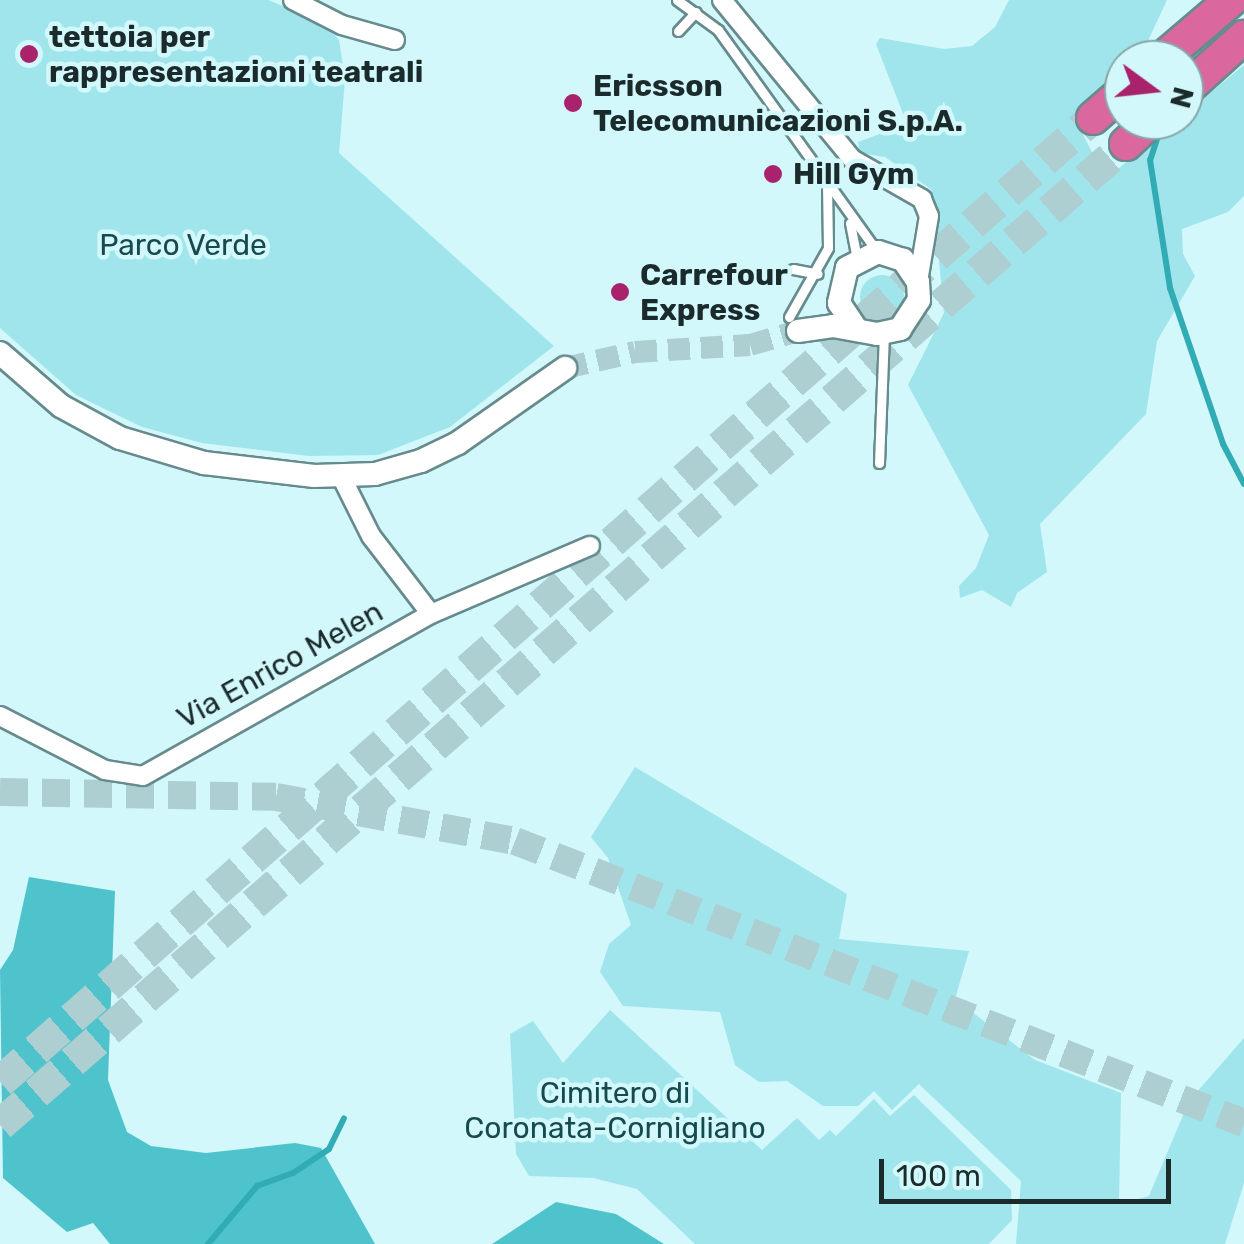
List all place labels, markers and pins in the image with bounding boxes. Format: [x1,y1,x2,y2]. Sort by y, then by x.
place label: tettoia per rappresentazioni teatrali [49,19,424,90]
marker: tettoia per rappresentazioni teatrali [18,43,40,65]
place label: Ericsson Telecomunicazioni S.p.A. [593,68,963,138]
marker: Ericsson Telecomunicazioni S.p.A. [562,92,584,114]
place label: Hill Gym [793,156,914,192]
marker: Hill Gym [762,163,784,185]
place label: Carrefour Express [640,257,788,328]
marker: Carrefour Express [609,281,631,303]

